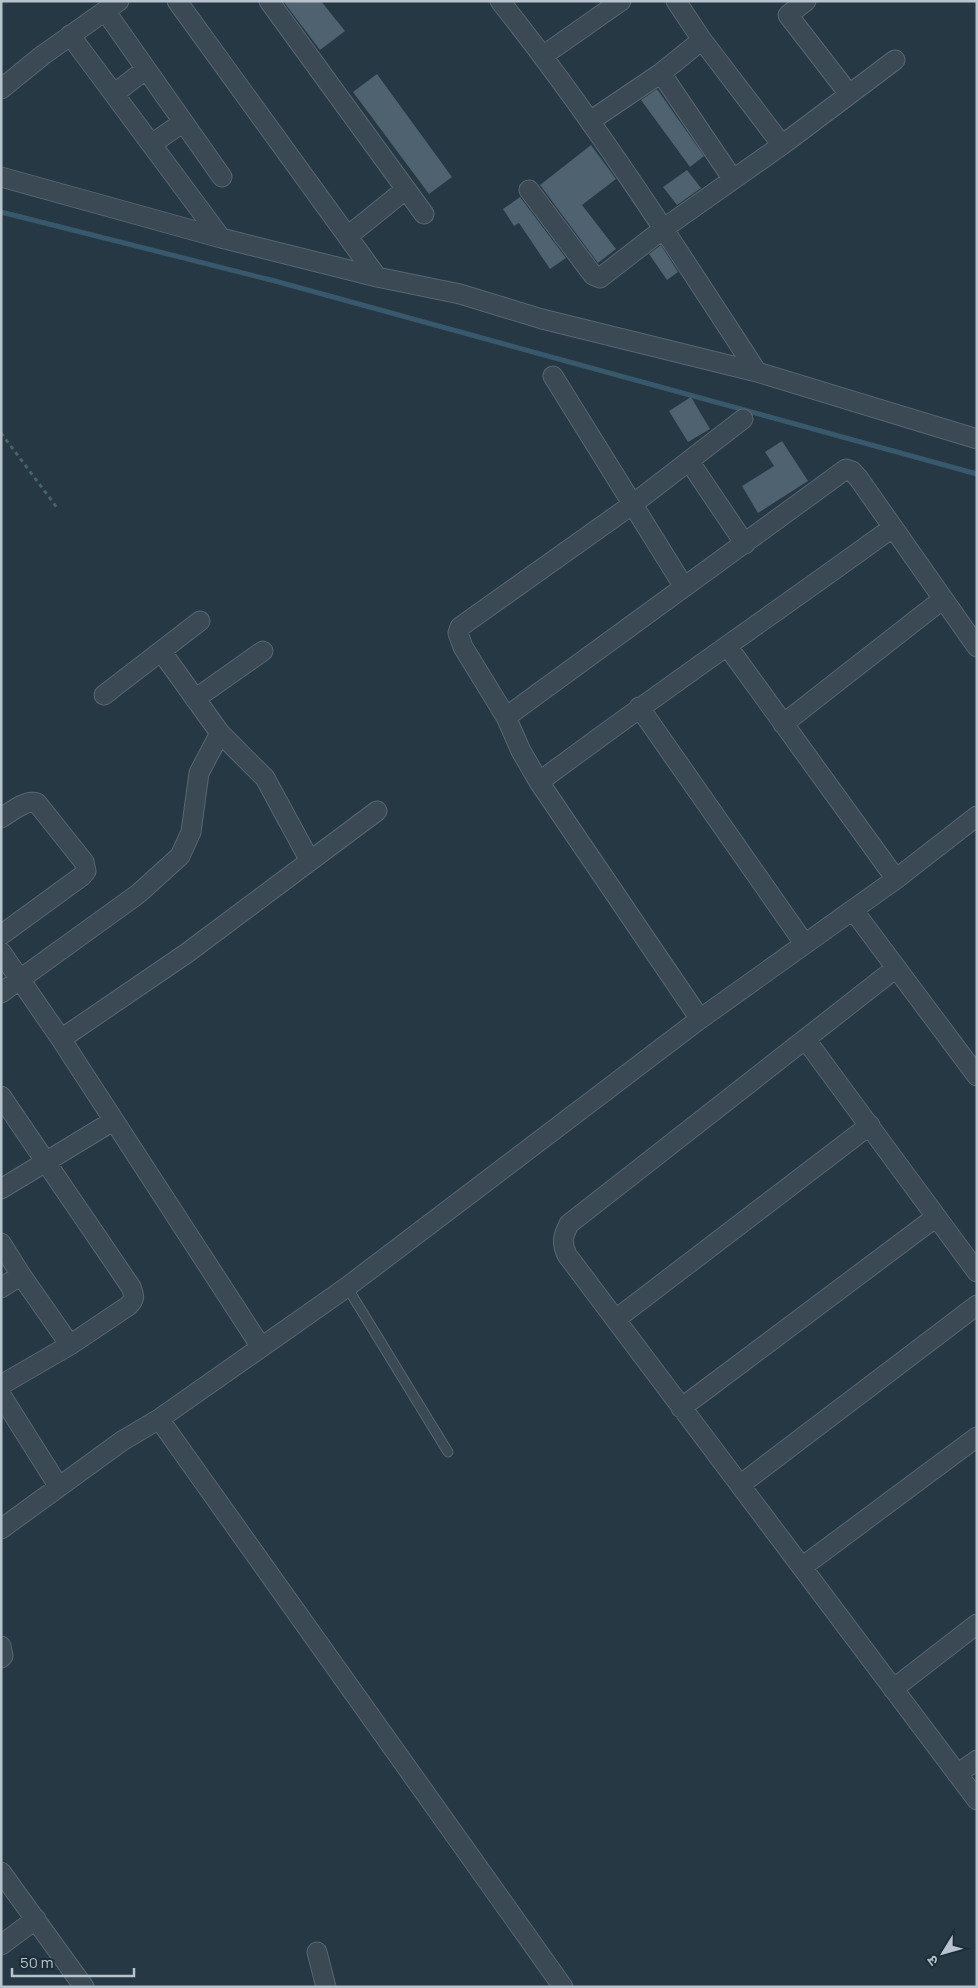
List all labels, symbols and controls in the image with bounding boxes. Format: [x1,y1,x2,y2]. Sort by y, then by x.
north arrow [918,1928,968,1978]
scale bar [12,1946,135,1978]
text: उ [922,1951,942,1970]
text: 50 m [20,1952,54,1973]

